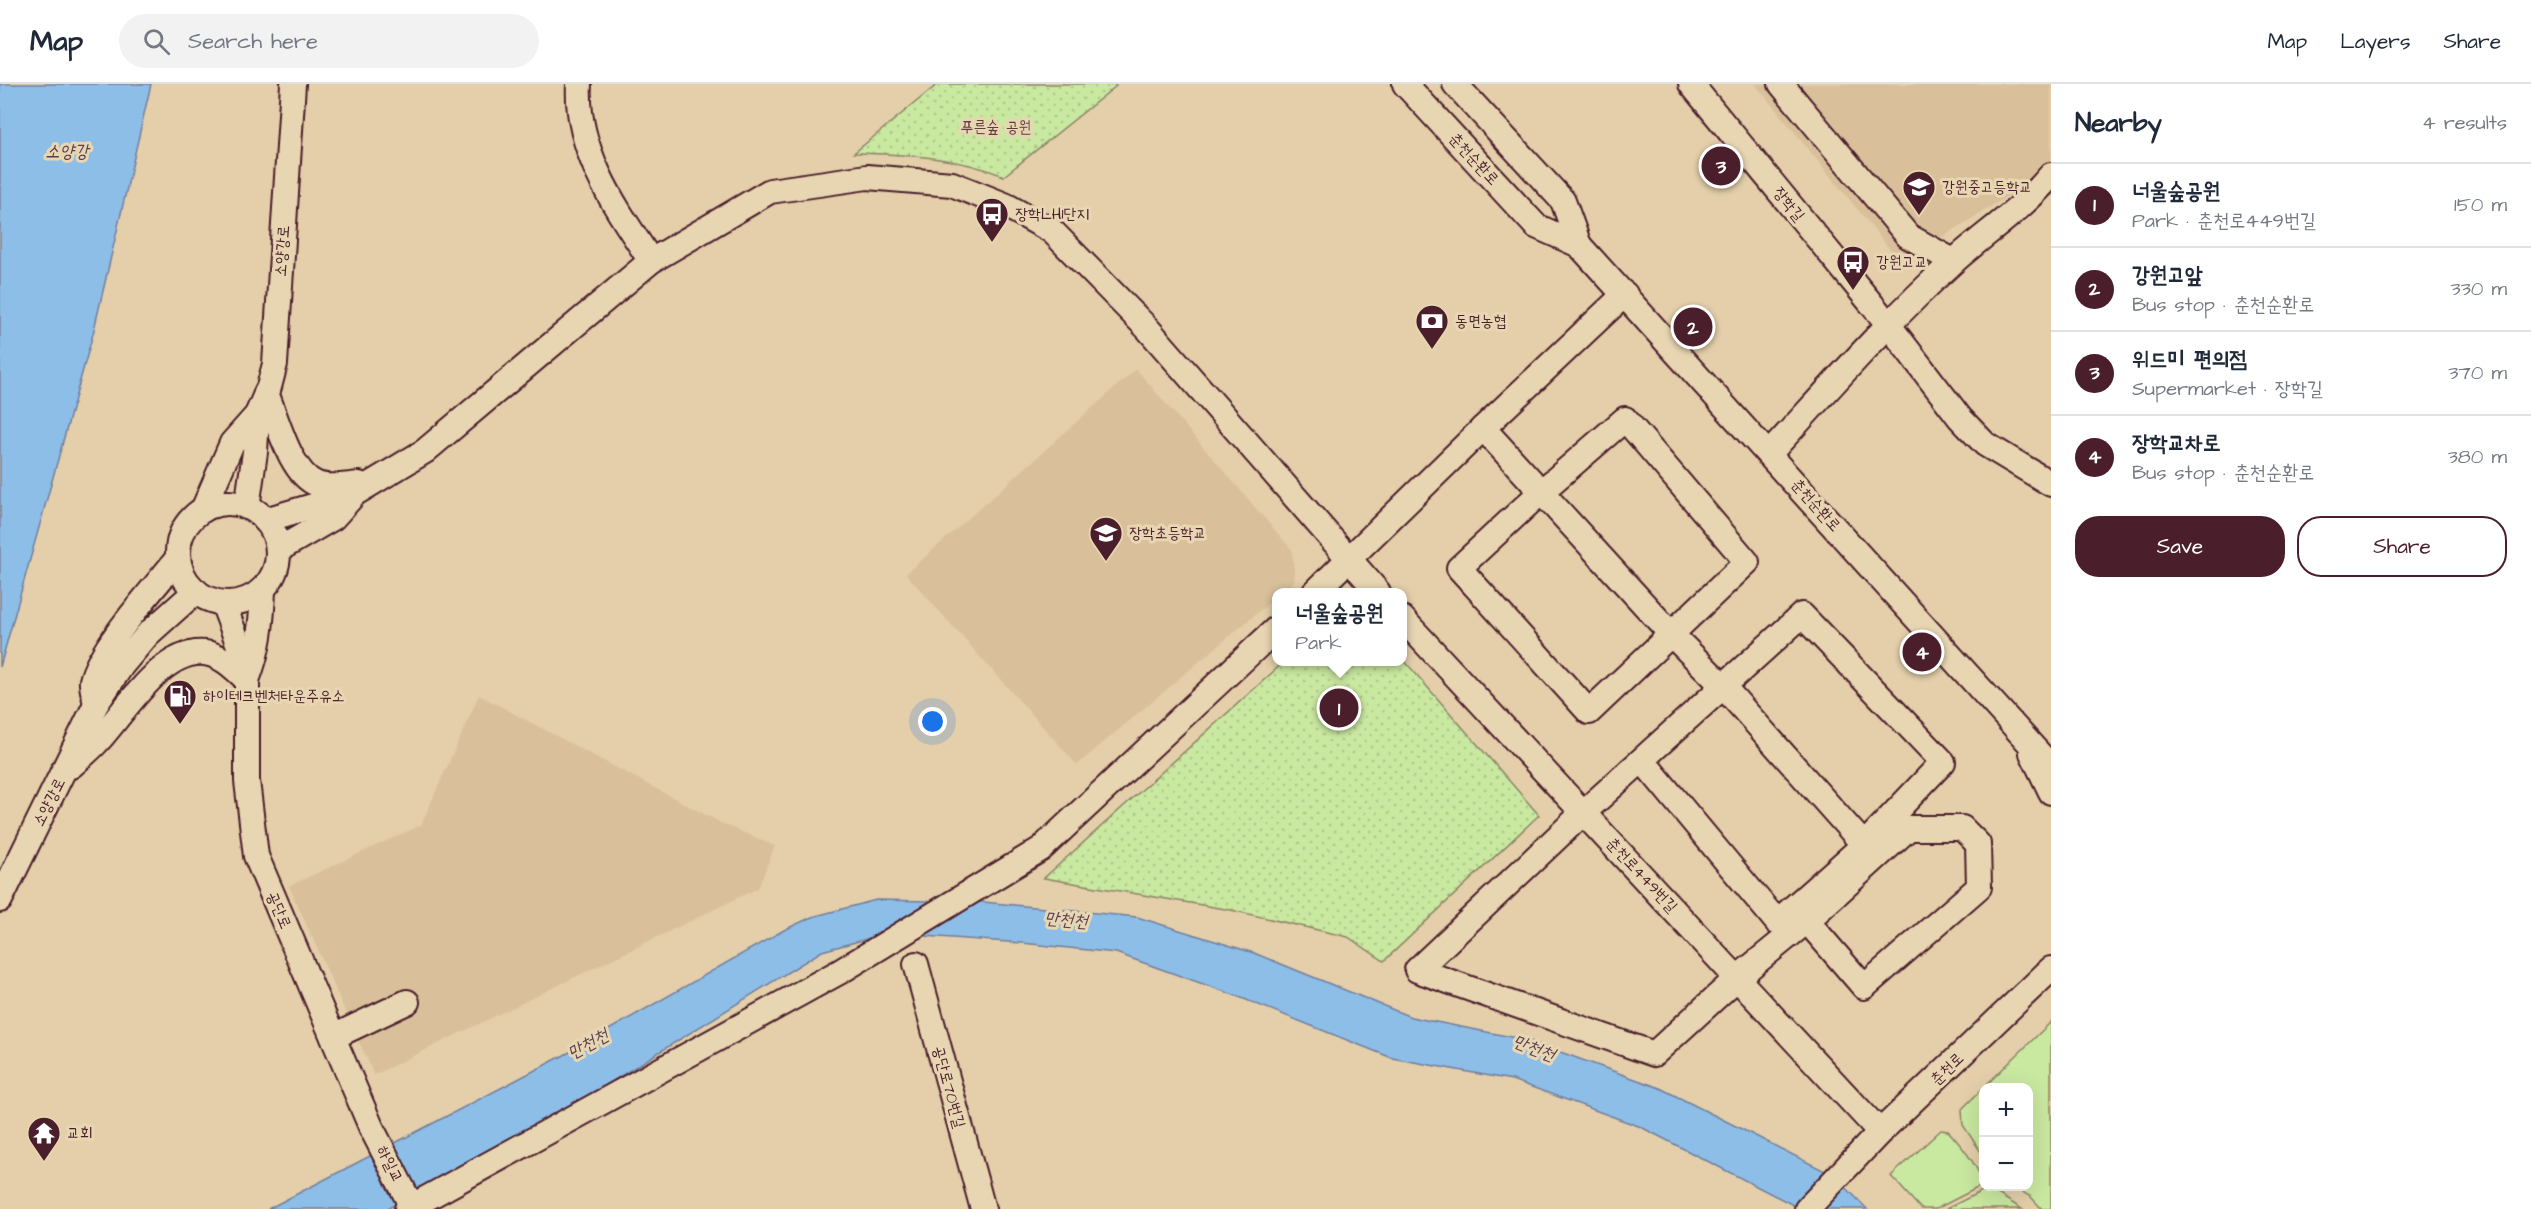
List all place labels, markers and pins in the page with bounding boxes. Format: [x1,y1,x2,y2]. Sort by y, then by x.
pin: 3 [1702,144,1740,188]
school or university icon: 강원중고등학교 [1901,169,1937,216]
place label: 강원중고등학교 [1942,176,2032,198]
bus stop icon: 장학LH1단지 [974,196,1010,243]
place label: 장학LH1단지 [1015,203,1089,225]
bus stop icon: 강원고교 [1835,244,1871,291]
place label: 강원고교 [1876,251,1928,273]
bank icon: 동면농협 [1414,303,1450,350]
pin: 2 [1674,304,1712,350]
place label: 동면농협 [1455,310,1507,332]
school or university icon: 장학초등학교 [1088,515,1124,562]
place label: 장학초등학교 [1129,522,1206,544]
pin: 4 [1902,630,1942,674]
fuel station icon: 하이테크벤처타운주유소 [162,678,198,725]
place label: 하이테크벤처타운주유소 [203,685,345,707]
pin: 1 [1320,686,1358,730]
temple icon: 교회 [26,1115,62,1162]
place label: 교회 [67,1122,93,1144]

